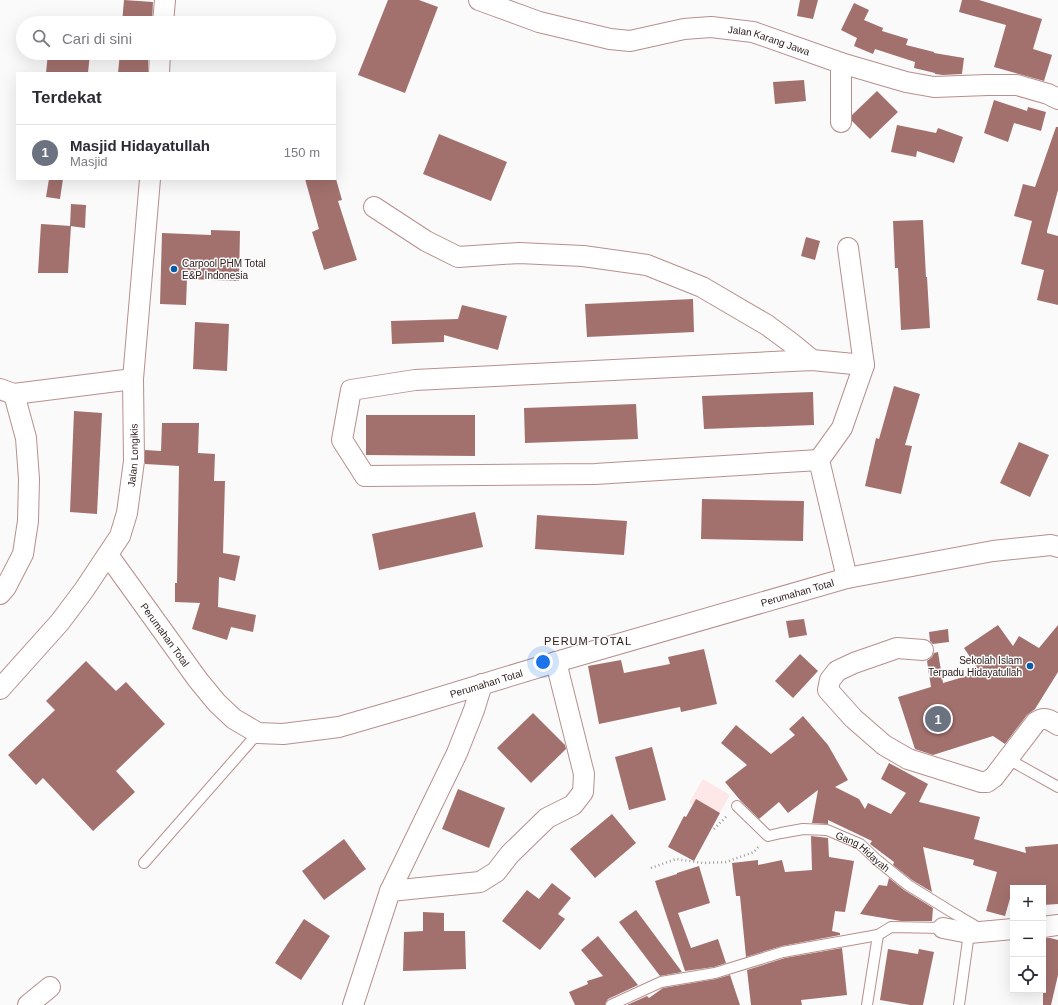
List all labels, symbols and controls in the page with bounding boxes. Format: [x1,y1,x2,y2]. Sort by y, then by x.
search box [16,16,336,60]
street label: Jalan Karang Jawa [727,24,812,57]
icon: search [30,27,52,49]
text: Cari di sini [62,30,132,47]
text: Terdekat [32,88,102,107]
text: Masjid Hidayatullah [70,137,210,154]
text: 1 [41,145,49,160]
text: 150 m [284,145,320,160]
text: Masjid [70,154,108,169]
place label: Carpool PHM Total E&P Indonesia [182,258,266,281]
marker: Carpool PHM Total E&P Indonesia [169,264,179,274]
street label: Jalan Longikis [125,424,140,488]
street label: Perumahan Total [759,577,835,608]
street label: Perumahan Total [139,601,192,668]
district label: PERUM TOTAL [544,635,632,647]
your location [533,652,553,672]
place label: Sekolah Islam Terpadu Hidayatullah [928,655,1022,678]
marker: Sekolah Islam Terpadu Hidayatullah [1025,661,1035,671]
street label: Perumahan Total [448,667,524,699]
pin: 1 [925,704,951,734]
street label: Gang Hidayah [834,829,892,874]
map controls [1010,885,1046,993]
button: + [1010,885,1046,921]
button: − [1010,921,1046,957]
button: locate [1010,957,1046,993]

